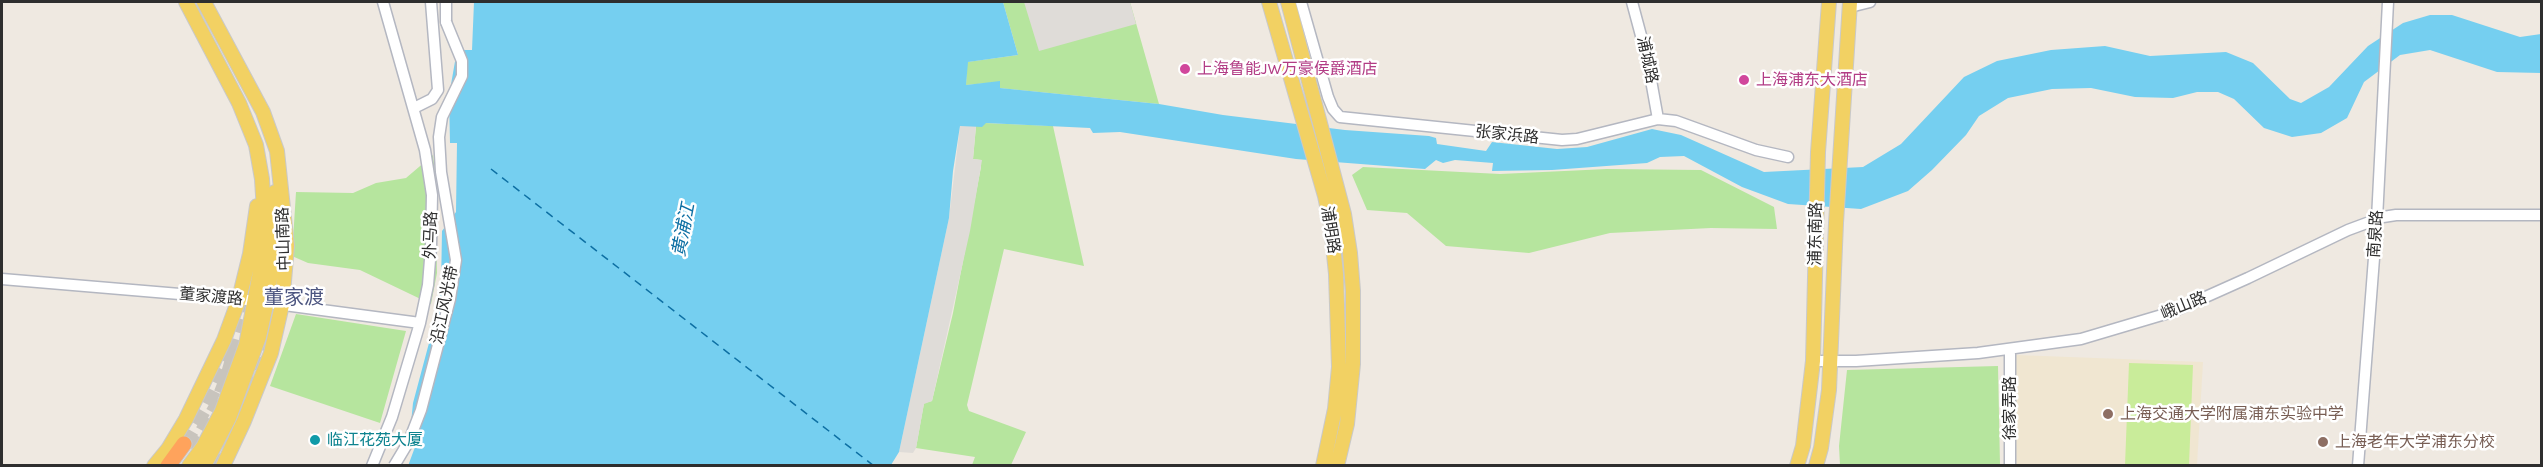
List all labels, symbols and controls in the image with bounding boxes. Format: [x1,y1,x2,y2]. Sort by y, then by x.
street label: 浦城路 [1633,35,1661,85]
place label: 上海鲁能JW万豪侯爵酒店 [1197,59,1378,79]
marker: 上海鲁能JW万豪侯爵酒店 [1178,62,1192,76]
place label: 上海浦东大酒店 [1756,70,1868,90]
marker: 上海浦东大酒店 [1737,73,1751,87]
street label: 张家浜路 [1474,122,1540,148]
water label: 黄浦江 [668,201,700,259]
street label: 浦东南路 [1806,202,1826,266]
street label: 浦明路 [1317,205,1343,255]
street label: 中山南路 [273,207,295,271]
street label: 南泉路 [2365,209,2387,259]
street label: 外马路 [421,211,441,259]
street label: 沿江风光带 [427,264,463,346]
street label: 董家渡路 [178,285,244,309]
district label: 董家渡 [264,286,324,310]
street label: 峨山路 [2158,288,2210,324]
street label: 徐家弄路 [2000,376,2020,440]
place label: 上海交通大学附属浦东实验中学 [2120,404,2344,424]
marker: 上海交通大学附属浦东实验中学 [2101,407,2115,421]
place label: 临江花苑大厦 [327,430,423,450]
place label: 上海老年大学浦东分校 [2335,432,2495,452]
marker: 临江花苑大厦 [308,433,322,447]
marker: 上海老年大学浦东分校 [2316,435,2330,449]

